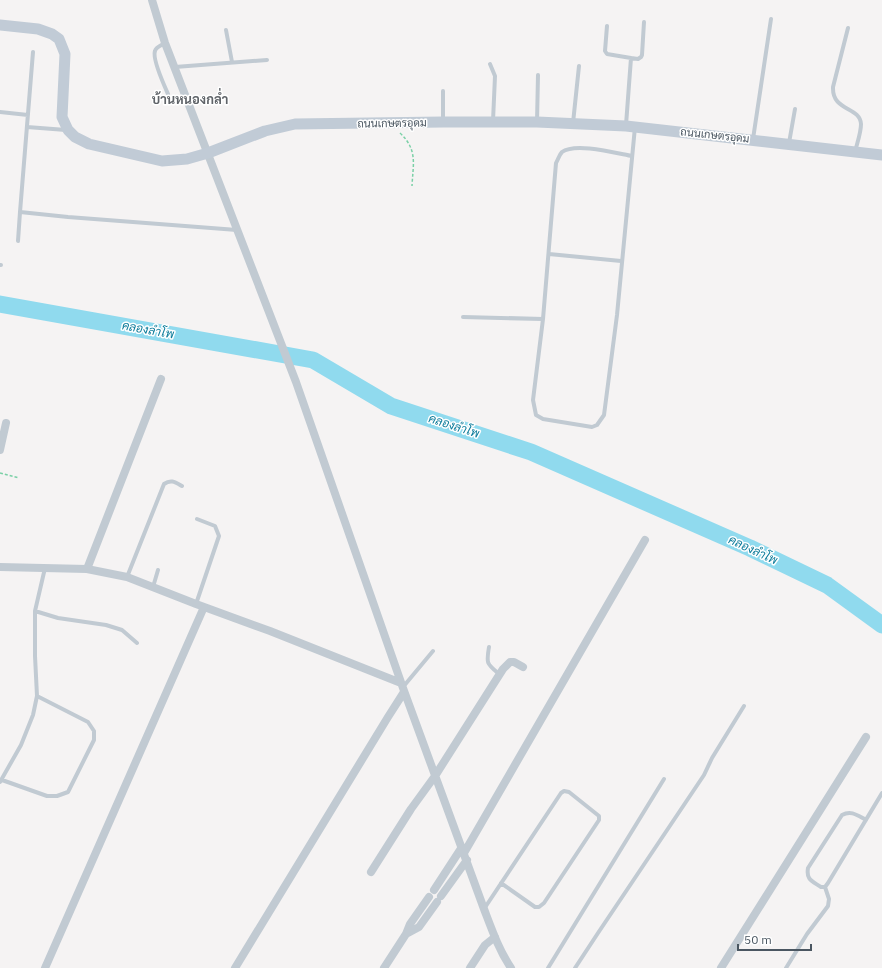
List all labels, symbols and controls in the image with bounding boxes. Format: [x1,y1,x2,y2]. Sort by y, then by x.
district label: บ้านหนองกล่ำ [152,88,228,108]
street label: ถนนเกษตรอุดม [357,115,427,133]
street label: ถนนเกษตรอุดม [680,124,750,148]
water label: คลองลำโพ [121,318,176,342]
water label: คลองลำโพ [427,410,482,441]
water label: คลองลำโพ [726,532,781,568]
scale bar [738,926,811,952]
text: 50 m [744,932,772,947]

